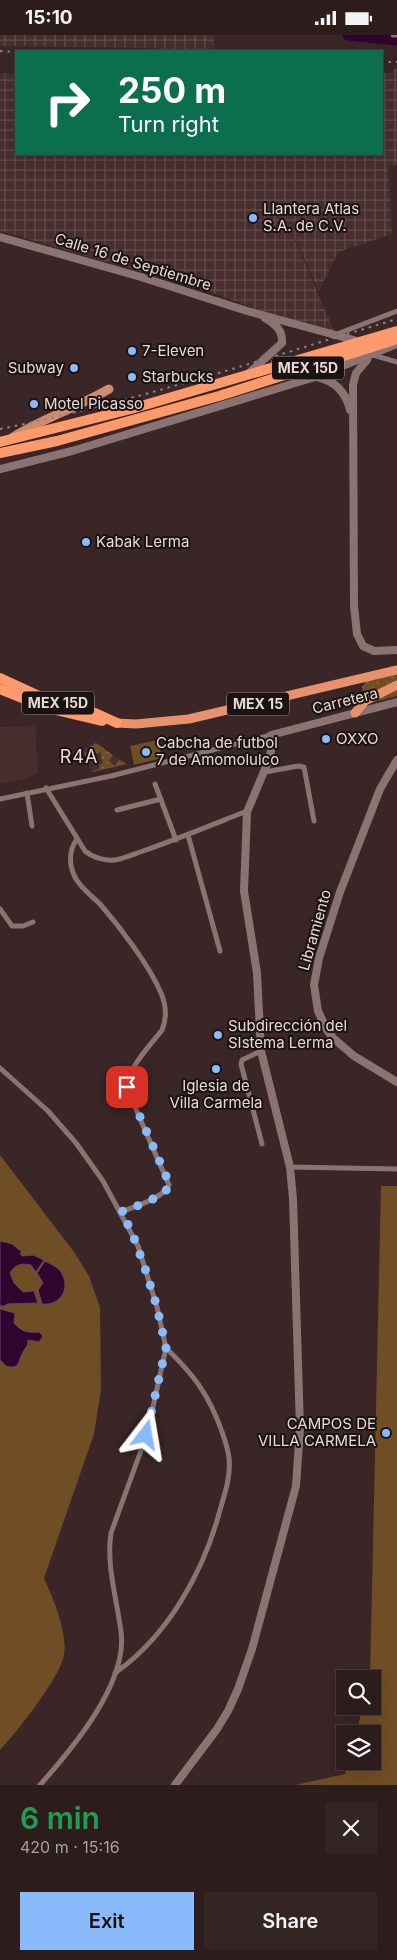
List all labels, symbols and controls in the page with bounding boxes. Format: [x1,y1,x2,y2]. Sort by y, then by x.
text: 15:10 [25,6,73,29]
text: 250 m [118,69,226,111]
icon: right [35,70,100,135]
text: Turn right [118,111,219,137]
place label: Llantera Atlas S.A. de C.V. [263,199,359,235]
marker: Llantera Atlas S.A. de C.V. [247,212,259,224]
street label: Calle 16 de Septiembre [53,229,214,294]
place label: 7-Eleven [142,341,204,360]
marker: 7-Eleven [126,345,138,357]
road number: MEX 15D [272,357,344,379]
place label: Subway [8,358,65,377]
marker: Subway [68,362,80,374]
place label: Starbucks [142,367,214,386]
marker: Starbucks [126,371,138,383]
place label: Motel Picasso [44,394,143,413]
marker: Motel Picasso [28,398,40,410]
place label: Kabak Lerma [96,532,189,551]
marker: Kabak Lerma [80,536,92,548]
street label: Carretera [310,683,380,718]
road number: MEX 15D [22,691,94,715]
road number: MEX 15 [227,693,289,716]
place label: OXXO [336,729,378,748]
place label: Cabcha de futbol 7 de Amomolulco [156,733,279,769]
marker: OXXO [320,733,332,745]
district label: R4A [60,746,98,767]
marker: Cabcha de futbol 7 de Amomolulco [140,746,152,758]
street label: Libramiento [294,887,335,973]
place label: Subdirección del SIstema Lerma [228,1016,347,1052]
marker: Subdirección del SIstema Lerma [212,1029,224,1041]
marker: Iglesia de Villa Carmela [210,1063,222,1075]
pin [106,1066,148,1108]
icon: arrive [113,1073,141,1101]
place label: Iglesia de Villa Carmela [169,1076,263,1112]
position arrow [119,1408,171,1460]
place label: CAMPOS DE VILLA CARMELA [258,1414,376,1450]
marker: CAMPOS DE VILLA CARMELA [380,1427,392,1439]
map controls [336,1670,381,1770]
button: search [336,1670,381,1715]
button: layers [336,1725,381,1770]
text: 6 min [20,1800,100,1836]
button: close [325,1802,377,1854]
text: 420 m · 15:16 [20,1837,120,1857]
button: Exit [20,1892,194,1950]
button: Share [204,1892,377,1950]

